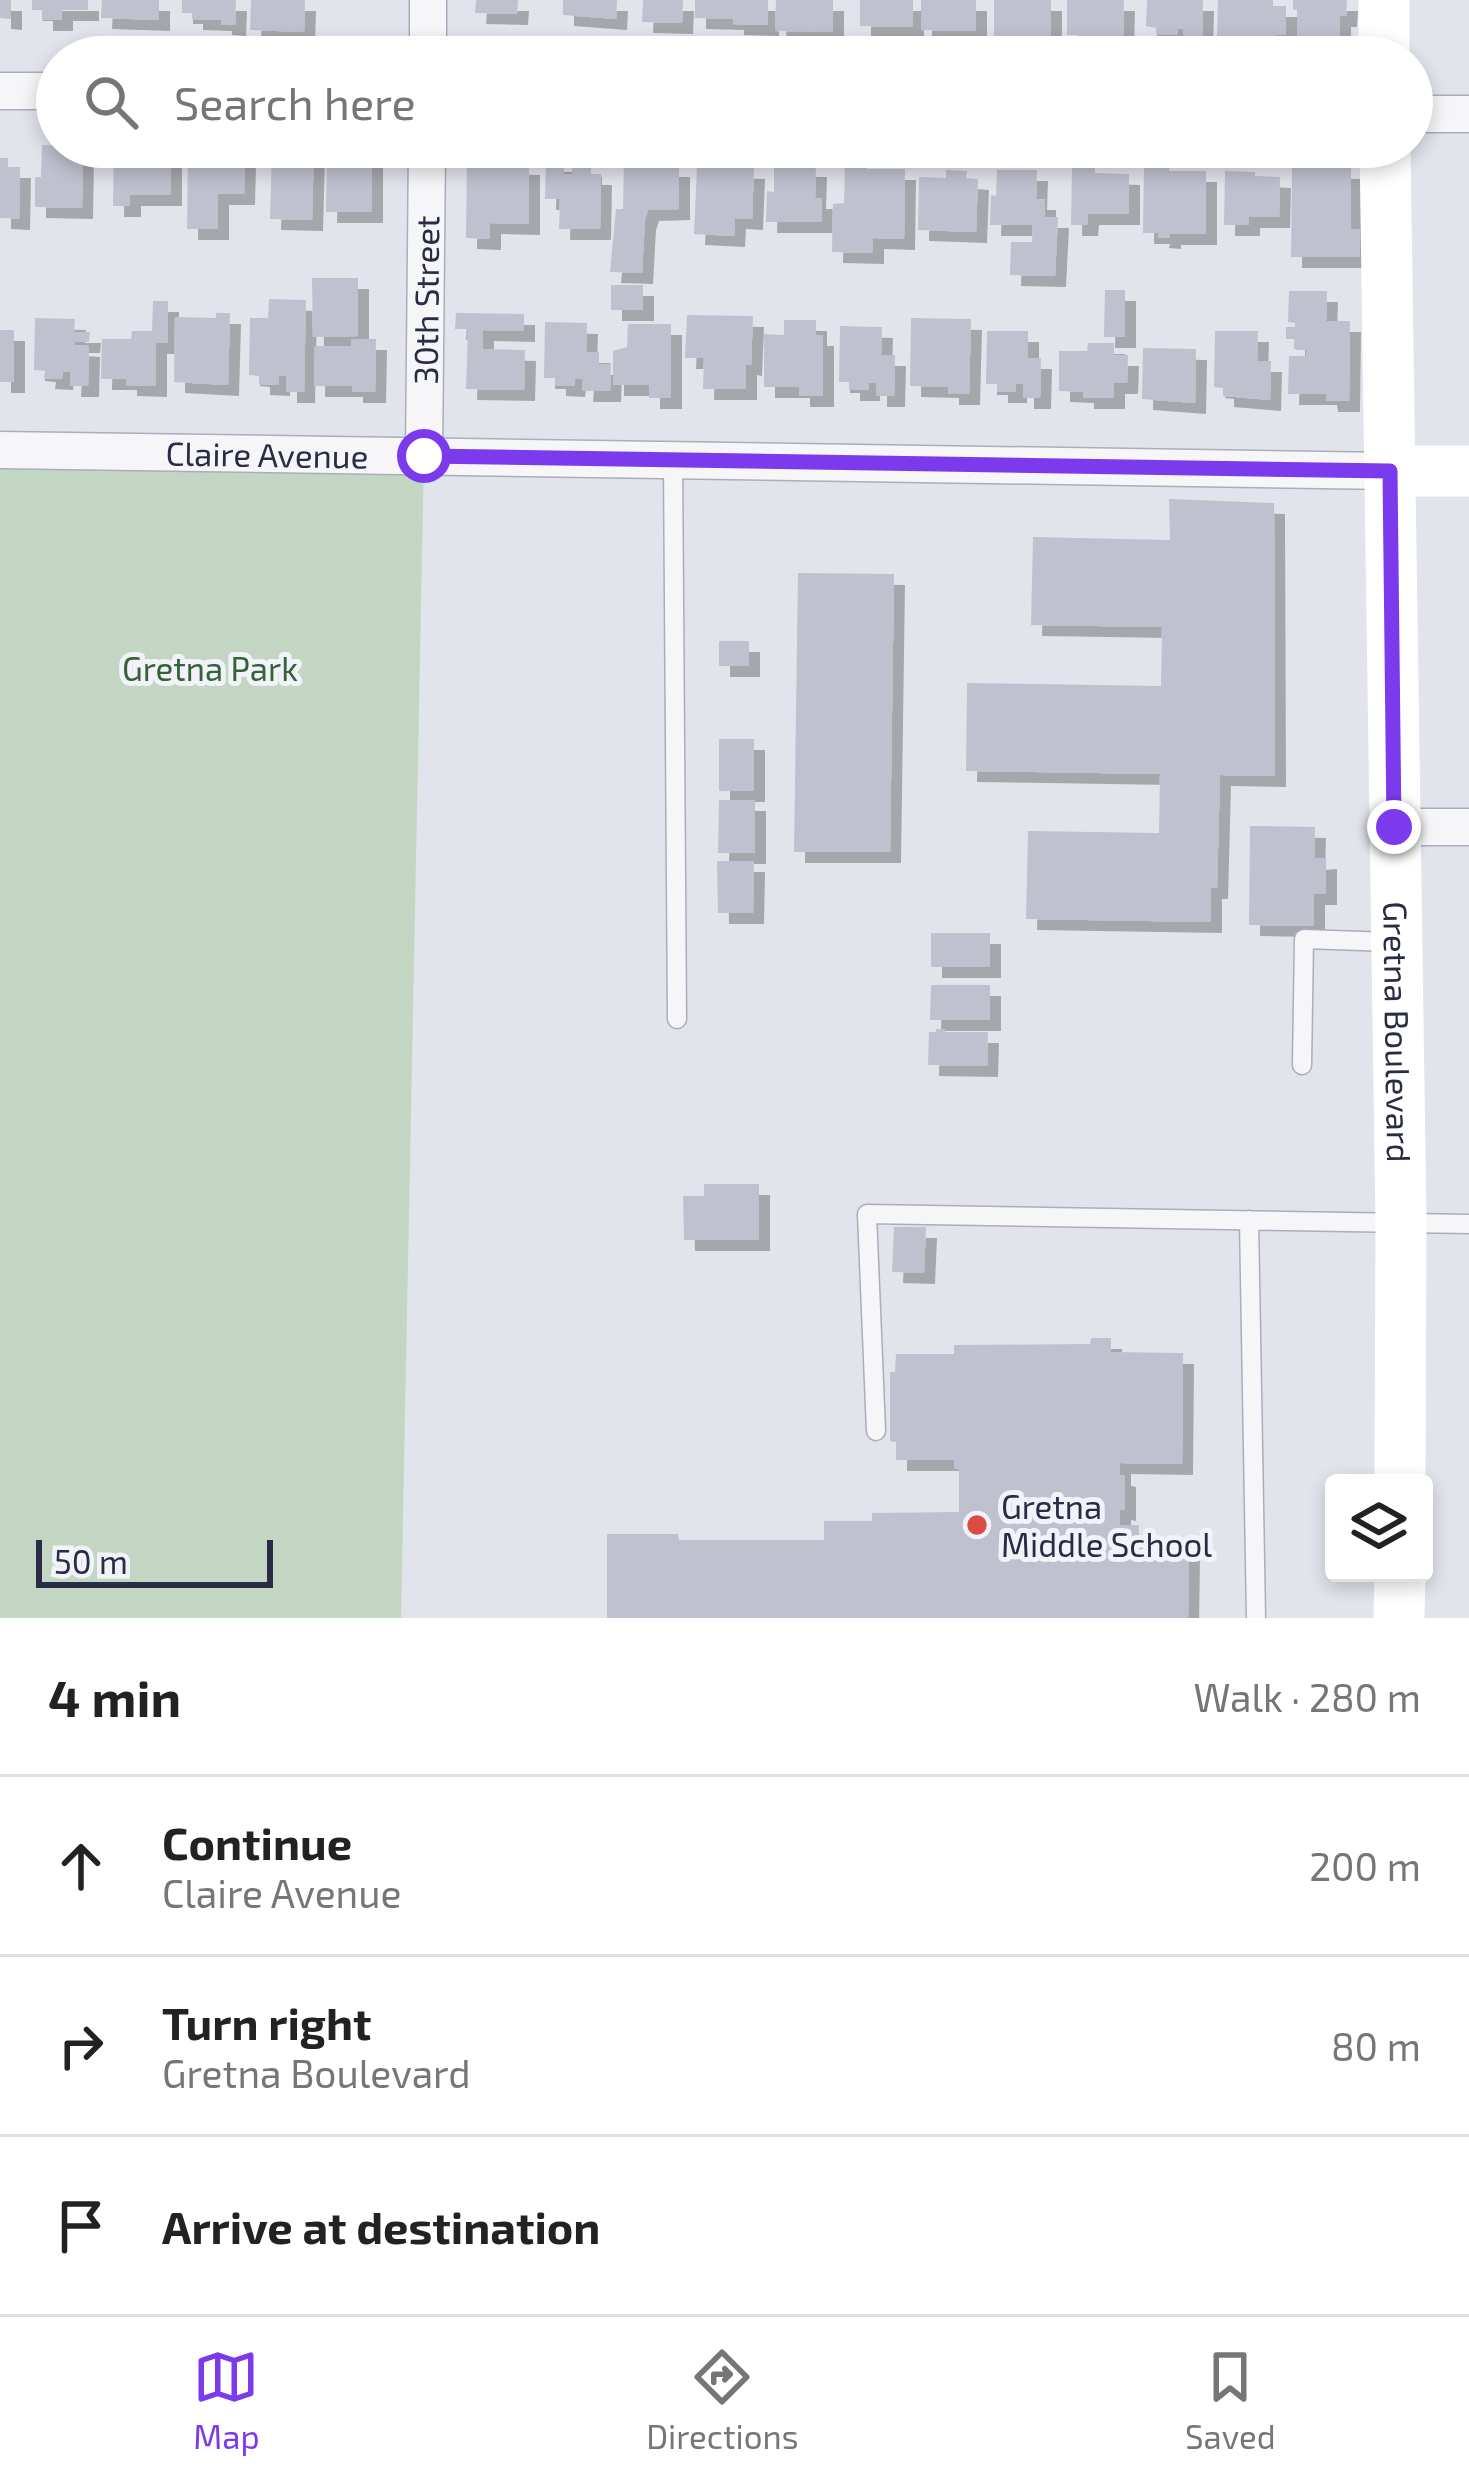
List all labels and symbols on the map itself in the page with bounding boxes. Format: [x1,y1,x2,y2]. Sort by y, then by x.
street label: 30th Street [405,215,446,385]
route start [397,429,451,483]
street label: Claire Avenue [165,433,369,476]
park label: Gretna Park [122,648,298,688]
route end [1367,800,1421,854]
street label: Gretna Boulevard [1376,901,1420,1163]
place label: Gretna Middle School [1001,1486,1212,1564]
marker: Gretna Middle School [964,1512,990,1538]
scale bar [36,1534,273,1587]

